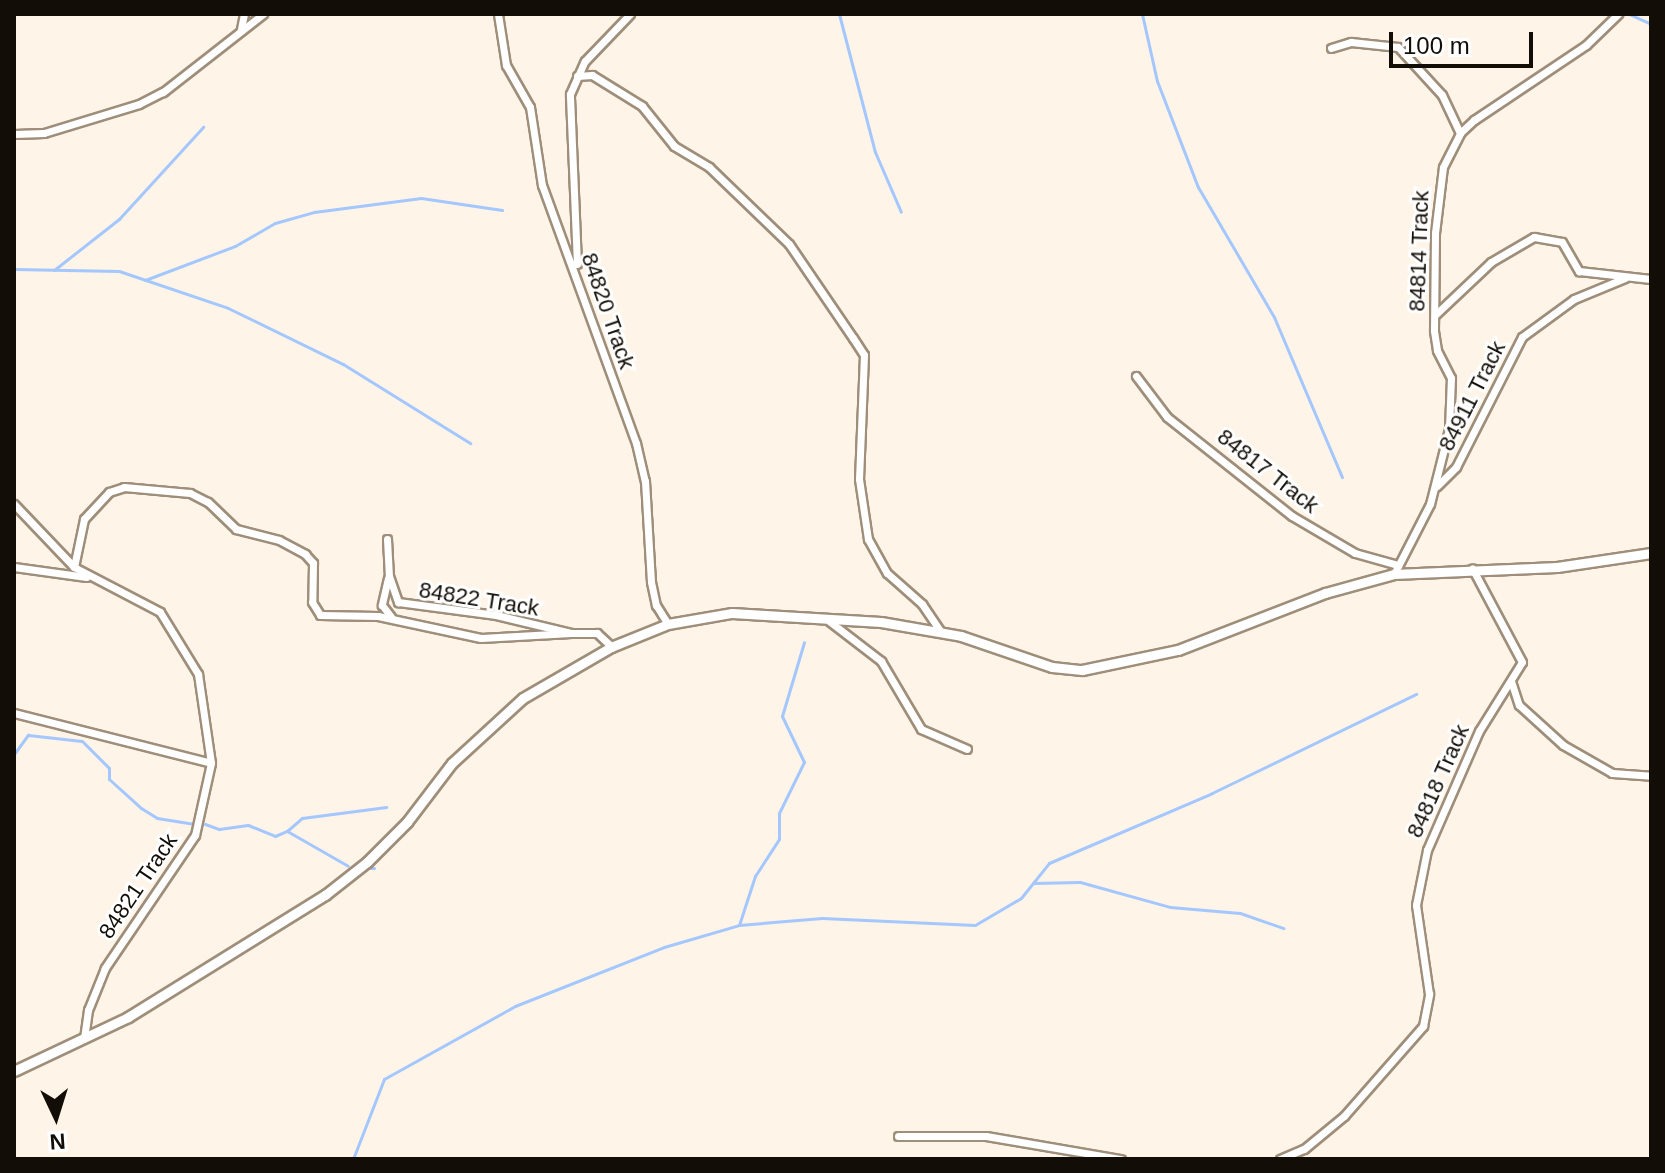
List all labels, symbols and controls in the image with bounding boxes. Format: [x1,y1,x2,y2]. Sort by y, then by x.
scale bar [1393,16,1537,66]
text: 100 m [1403,32,1470,59]
street label: 84814 Track [1404,190,1434,312]
street label: 84820 Track [576,249,640,373]
street label: 84911 Track [1433,337,1511,455]
street label: 84817 Track [1212,423,1324,519]
street label: 84822 Track [417,576,541,622]
street label: 84818 Track [1401,720,1475,842]
street label: 84821 Track [93,828,183,944]
north arrow [16,1077,96,1157]
text: N [49,1128,67,1154]

